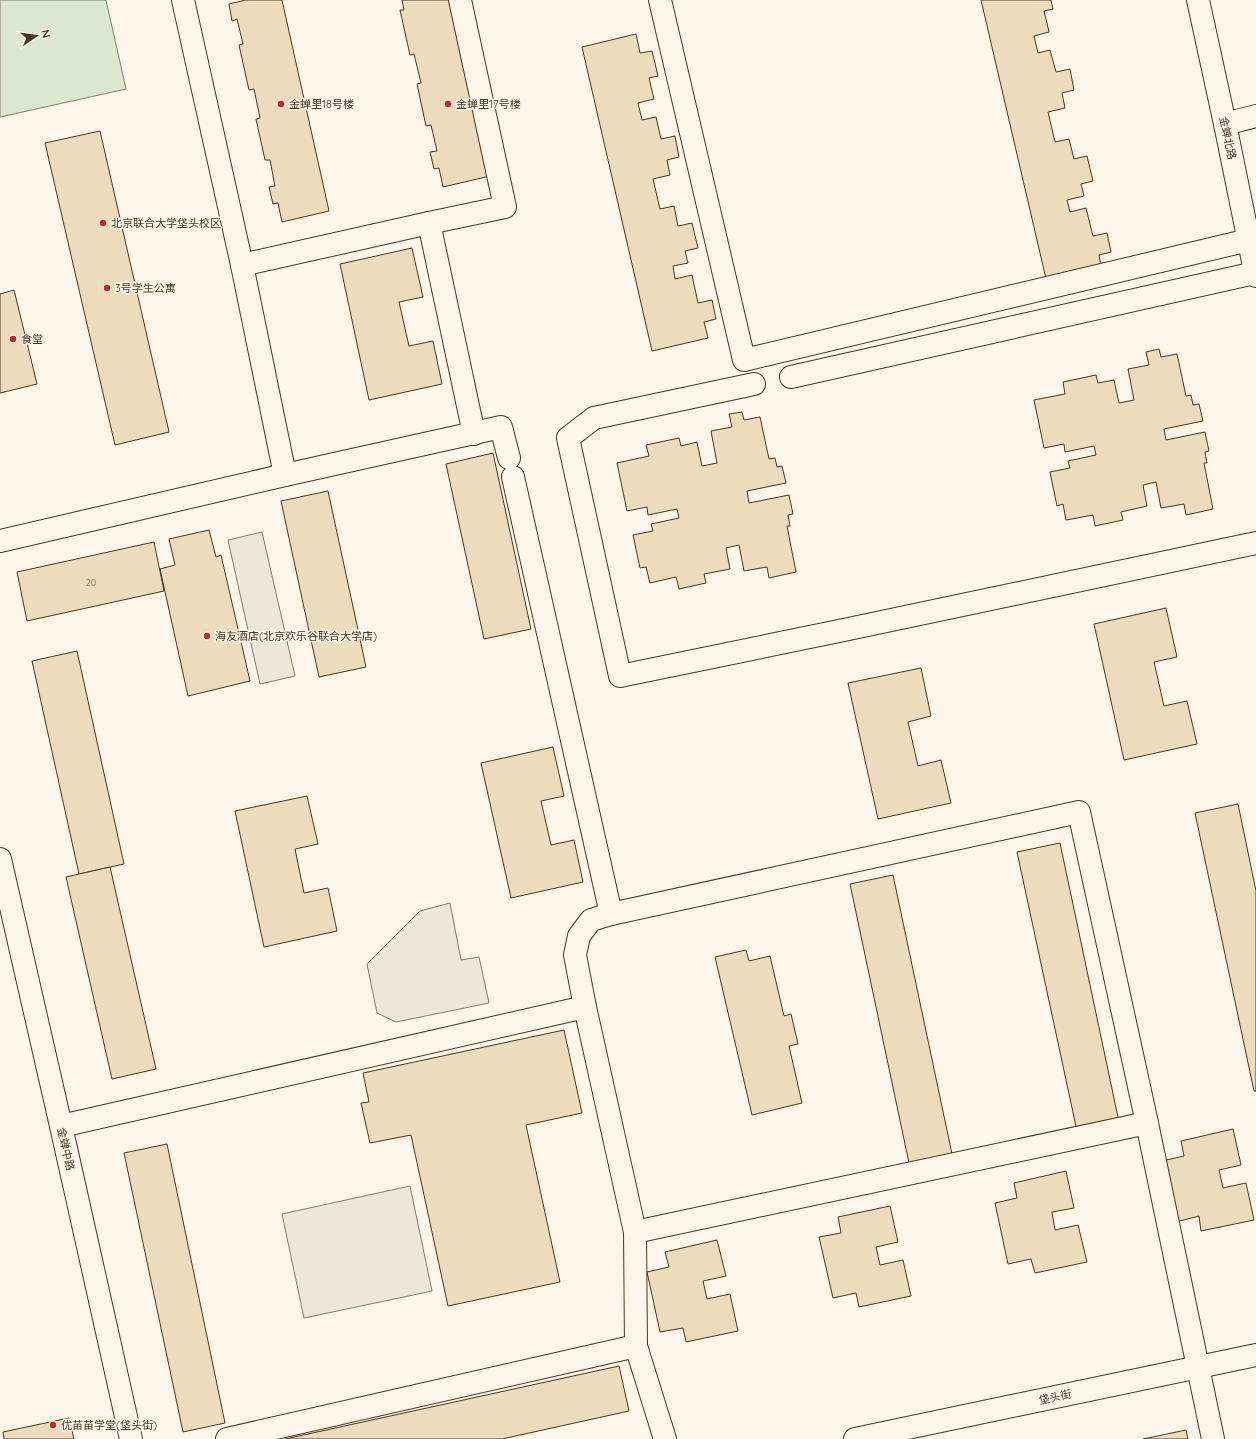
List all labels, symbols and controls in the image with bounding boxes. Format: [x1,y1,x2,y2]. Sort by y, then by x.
north arrow [16,16,56,56]
text: N [38,28,53,39]
place label: 金蝉里18号楼 [289,97,354,111]
place label: 金蝉里17号楼 [456,97,521,111]
marker: 金蝉里18号楼 [276,99,286,109]
marker: 金蝉里17号楼 [443,99,453,109]
street label: 金蝉北路 [1217,115,1239,161]
place label: 北京联合大学垡头校区 [111,216,221,230]
marker: 北京联合大学垡头校区 [98,218,108,228]
place label: 3号学生公寓 [115,281,176,295]
marker: 3号学生公寓 [102,283,112,293]
place label: 食堂 [21,332,43,346]
marker: 食堂 [8,334,18,344]
house number: 20 [86,577,96,588]
place label: 海友酒店(北京欢乐谷联合大学店) [215,629,377,643]
marker: 海友酒店(北京欢乐谷联合大学店) [202,631,212,641]
street label: 金蝉中路 [54,1126,78,1172]
street label: 垡头街 [1037,1387,1073,1407]
place label: 优苗苗学堂(垡头街) [61,1418,157,1432]
marker: 优苗苗学堂(垡头街) [48,1420,58,1430]

